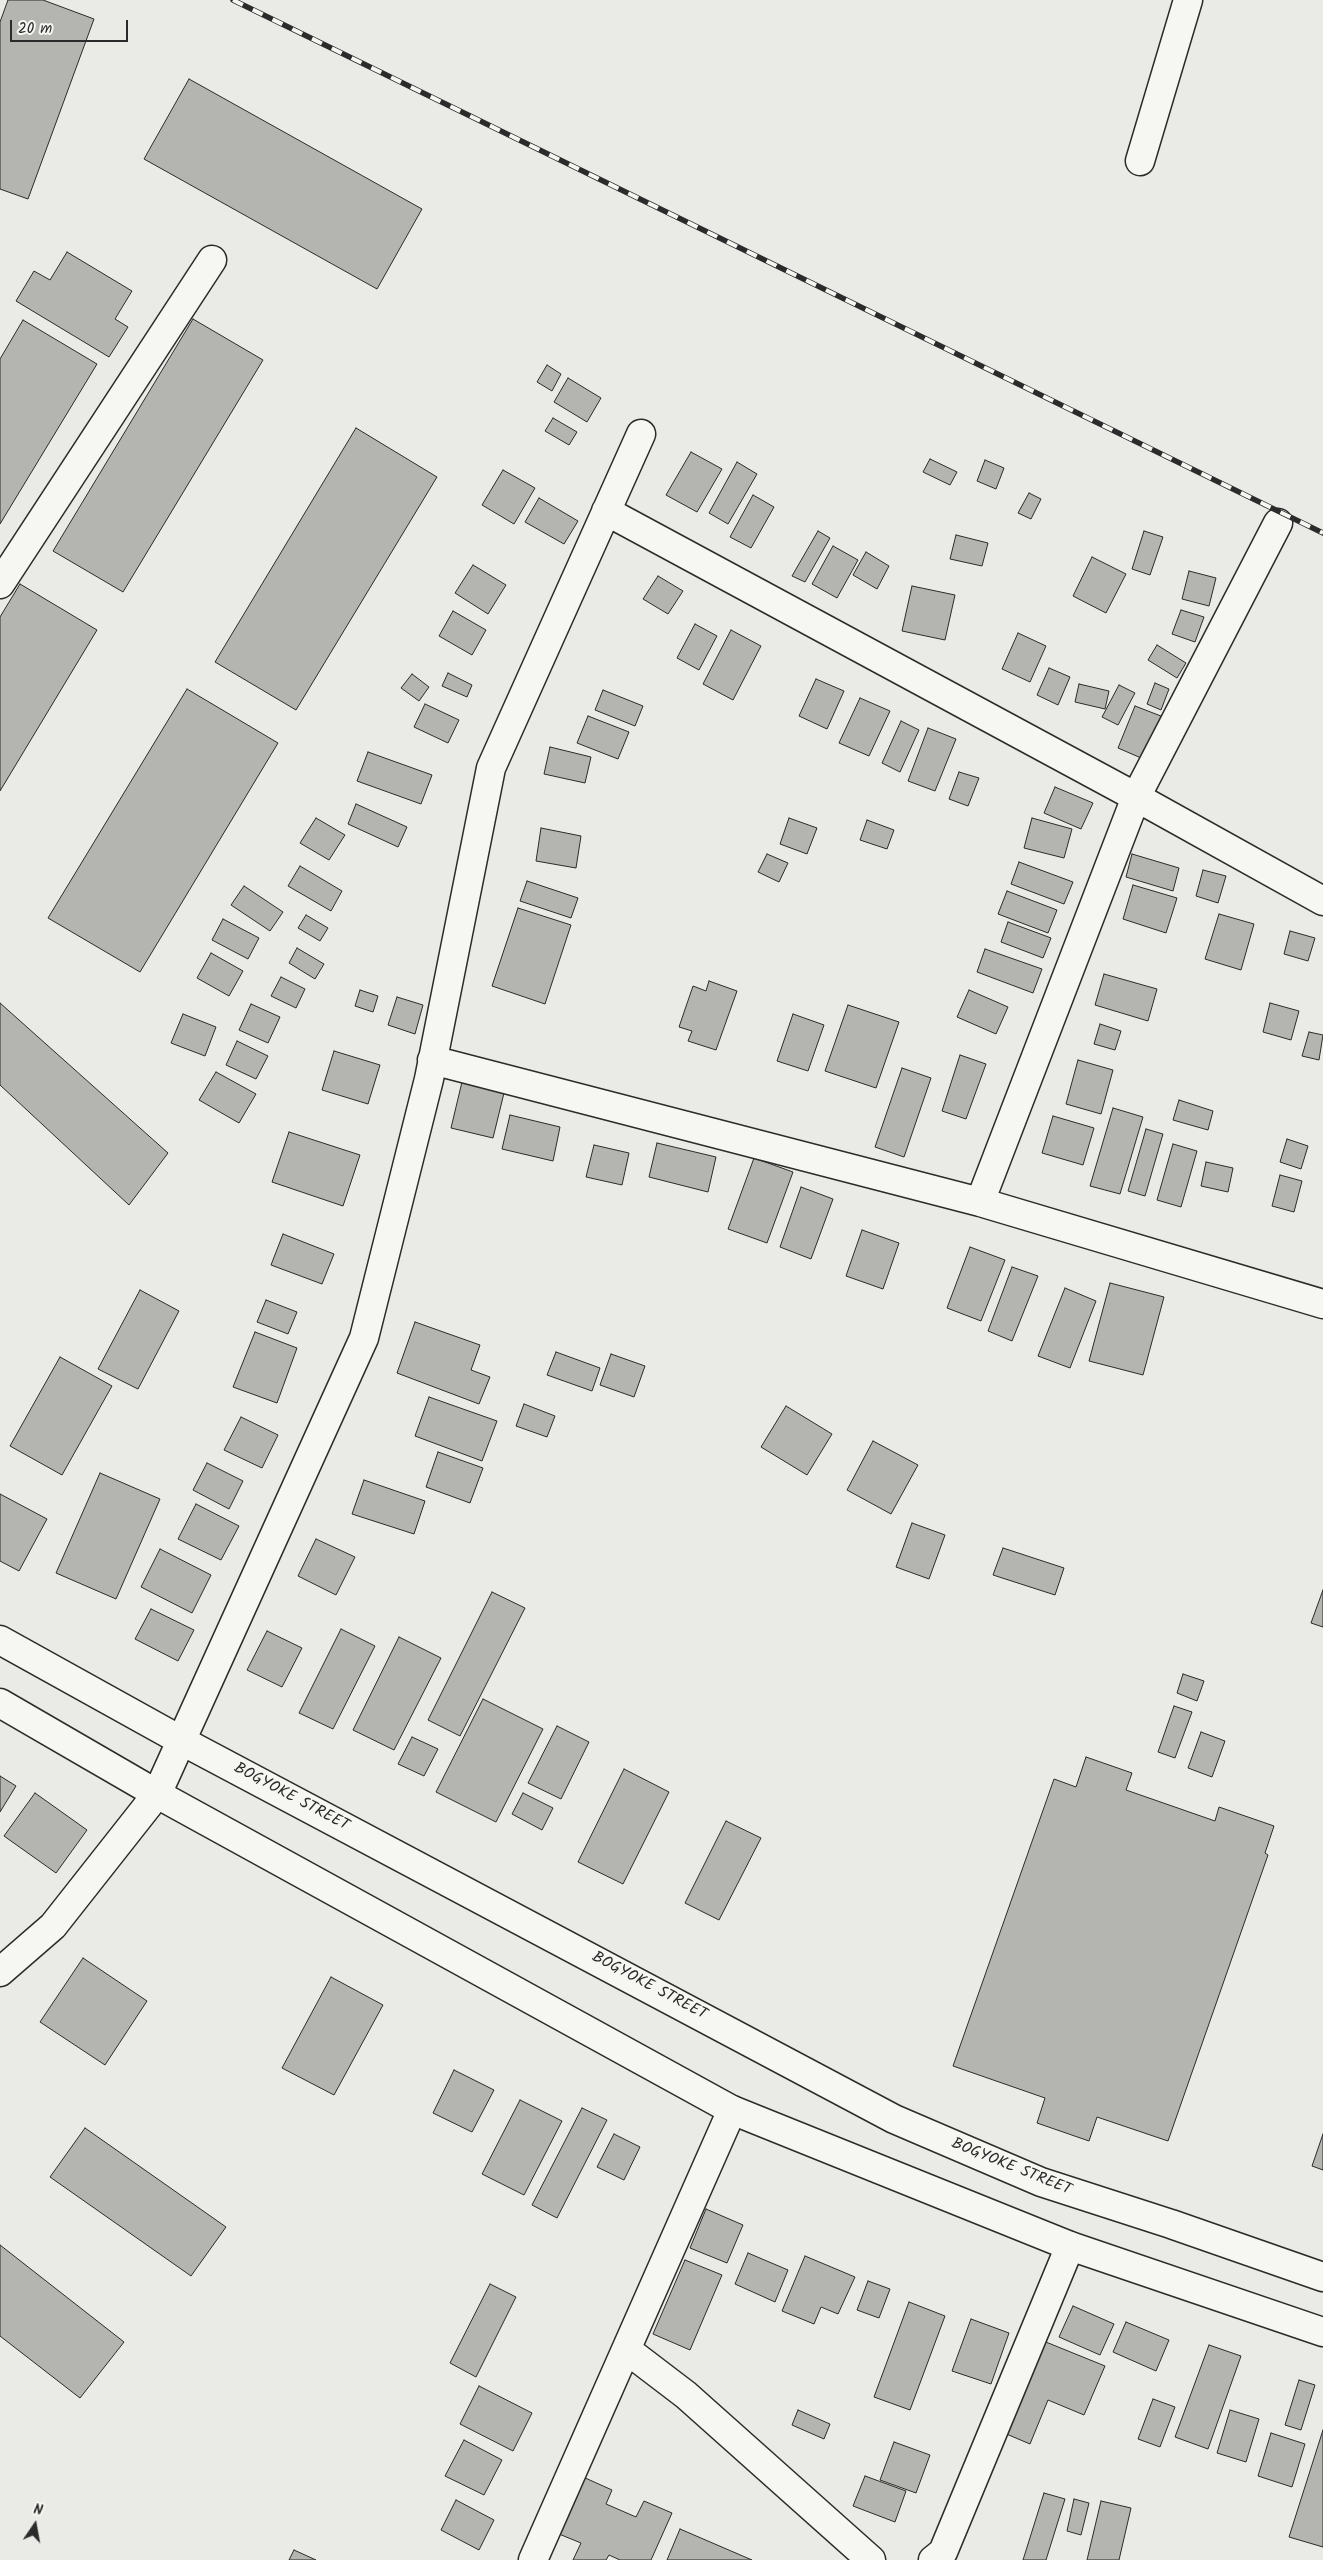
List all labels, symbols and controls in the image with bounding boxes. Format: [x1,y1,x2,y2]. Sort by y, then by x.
scale bar [12,10,130,42]
text: 20 m [18,17,52,41]
street label: BOGYOKE STREET [230,1760,352,1836]
street label: BOGYOKE STREET [588,1949,710,2025]
street label: BOGYOKE STREET [948,2135,1074,2201]
text: N [32,2499,45,2522]
north arrow [10,2500,60,2550]

